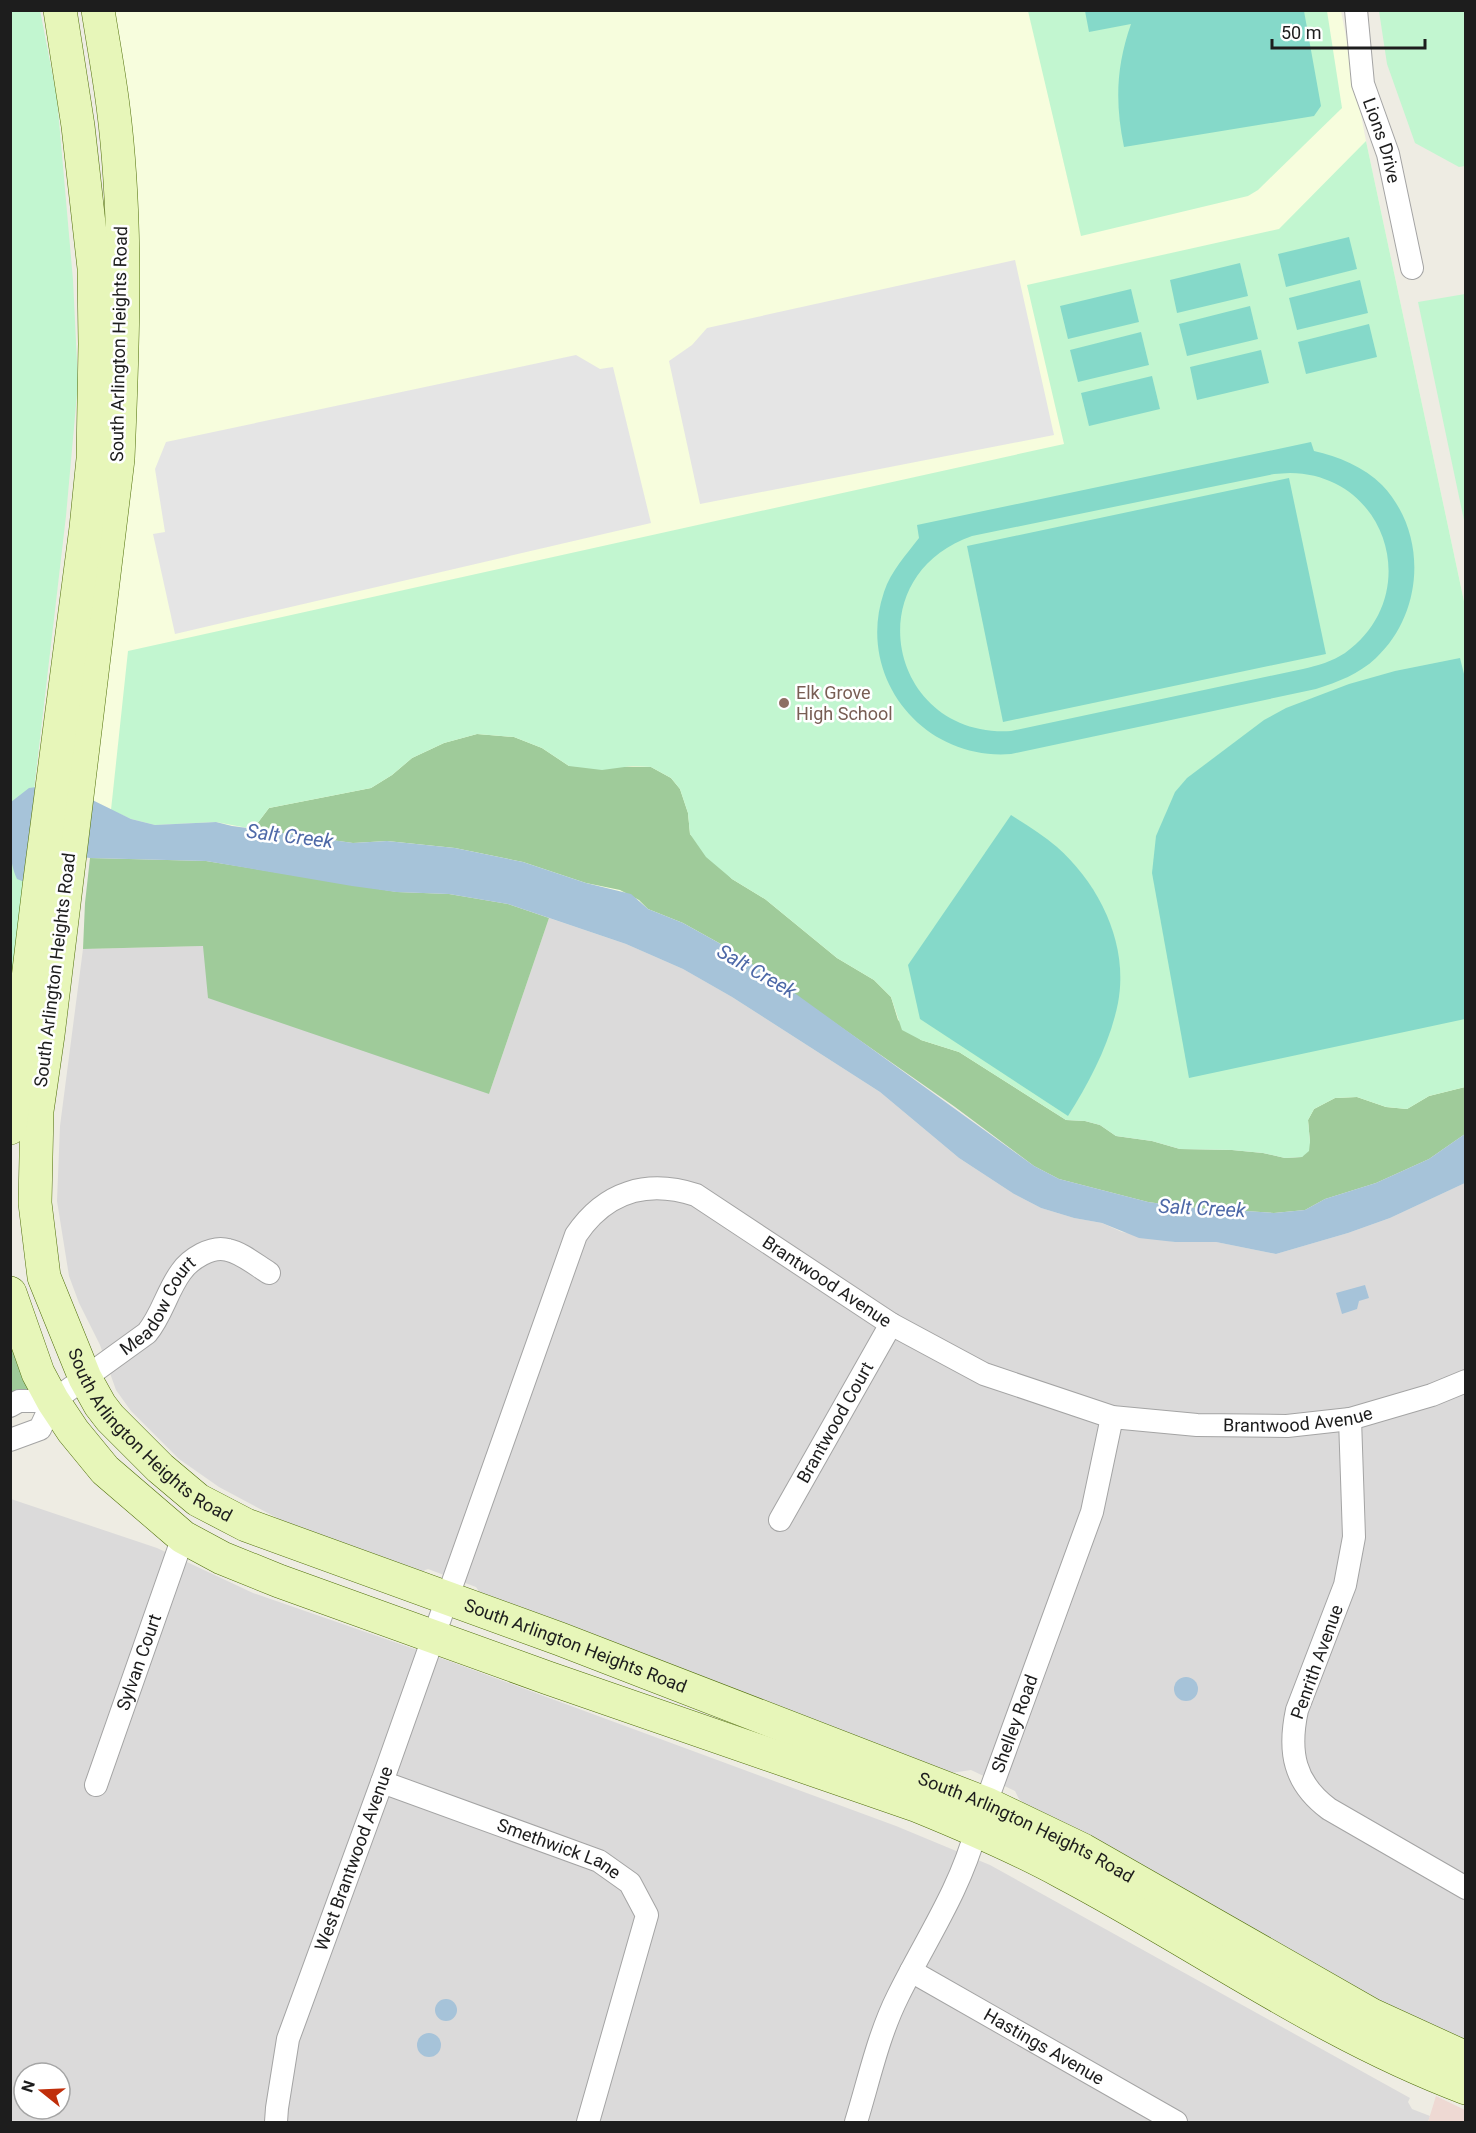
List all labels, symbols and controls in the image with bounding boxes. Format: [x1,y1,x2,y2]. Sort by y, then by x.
scale bar [1272,12,1425,50]
text: 50 m [1281,22,1321,43]
street label: Lions Drive [1359,95,1405,185]
street label: South Arlington Heights Road [106,226,131,462]
place label: Elk Grove High School [796,682,893,724]
marker: Elk Grove High School [777,696,791,710]
water label: Salt Creek [245,819,336,853]
street label: South Arlington Heights Road [30,852,79,1088]
water label: Salt Creek [713,939,802,1004]
water label: Salt Creek [1158,1194,1247,1222]
street label: Brantwood Avenue [759,1231,896,1331]
street label: Meadow Court [116,1251,199,1359]
street label: South Arlington Heights Road [64,1345,236,1526]
street label: Brantwood Court [792,1358,877,1486]
street label: Brantwood Avenue [1223,1402,1375,1436]
street label: South Arlington Heights Road [462,1594,690,1697]
street label: Penrith Avenue [1286,1602,1347,1722]
street label: Sylvan Court [112,1611,165,1713]
street label: Shelley Road [987,1672,1042,1775]
street label: West Brantwood Avenue [310,1763,397,1954]
street label: South Arlington Heights Road [915,1767,1138,1887]
street label: Smethwick Lane [494,1814,625,1883]
street label: Hastings Avenue [980,2004,1108,2089]
north arrow [12,2061,72,2121]
text: N [17,2078,39,2095]

